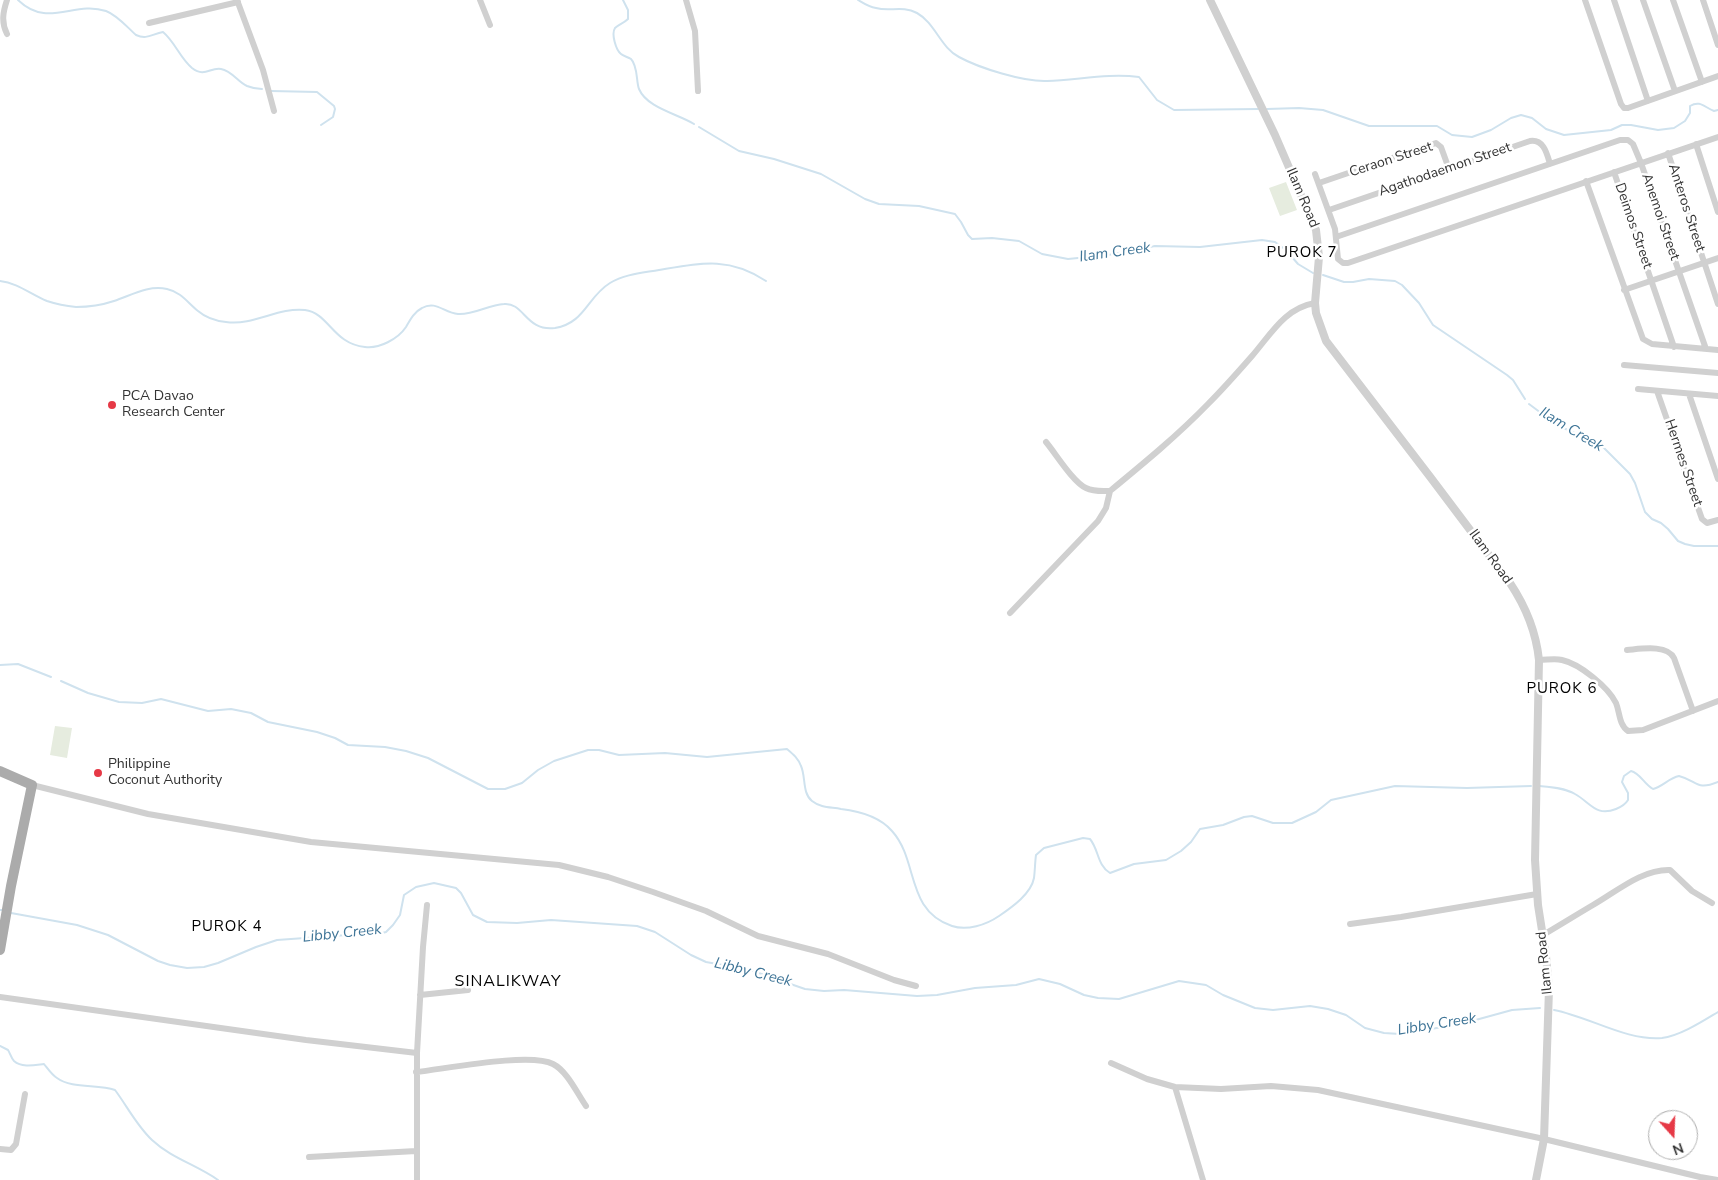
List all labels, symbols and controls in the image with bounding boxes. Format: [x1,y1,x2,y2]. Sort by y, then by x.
street label: Ceraon Street [1347,139,1435,181]
street label: Agathodaemon Street [1377,139,1513,201]
street label: Anteros Street [1664,162,1708,254]
street label: Ilam Road [1282,166,1322,230]
street label: Anemoi Street [1637,172,1683,262]
street label: Deimos Street [1611,181,1655,271]
water label: Ilam Creek [1078,239,1152,267]
district label: PUROK 7 [1266,244,1338,262]
place label: PCA Davao Research Center [122,389,225,422]
marker: PCA Davao Research Center [106,399,118,411]
water label: Ilam Creek [1536,404,1606,456]
street label: Hermes Street [1660,417,1706,509]
street label: Ilam Road [1465,526,1515,588]
district label: PUROK 6 [1526,680,1598,698]
place label: Philippine Coconut Authority [108,757,222,790]
marker: Philippine Coconut Authority [92,767,104,779]
district label: PUROK 4 [191,918,263,936]
water label: Libby Creek [302,921,382,947]
street label: Ilam Road [1533,931,1557,995]
water label: Libby Creek [712,955,794,991]
district label: SINALIKWAY [453,972,563,992]
water label: Libby Creek [1396,1010,1478,1040]
north arrow [1648,1110,1698,1160]
text: N [1670,1138,1686,1159]

